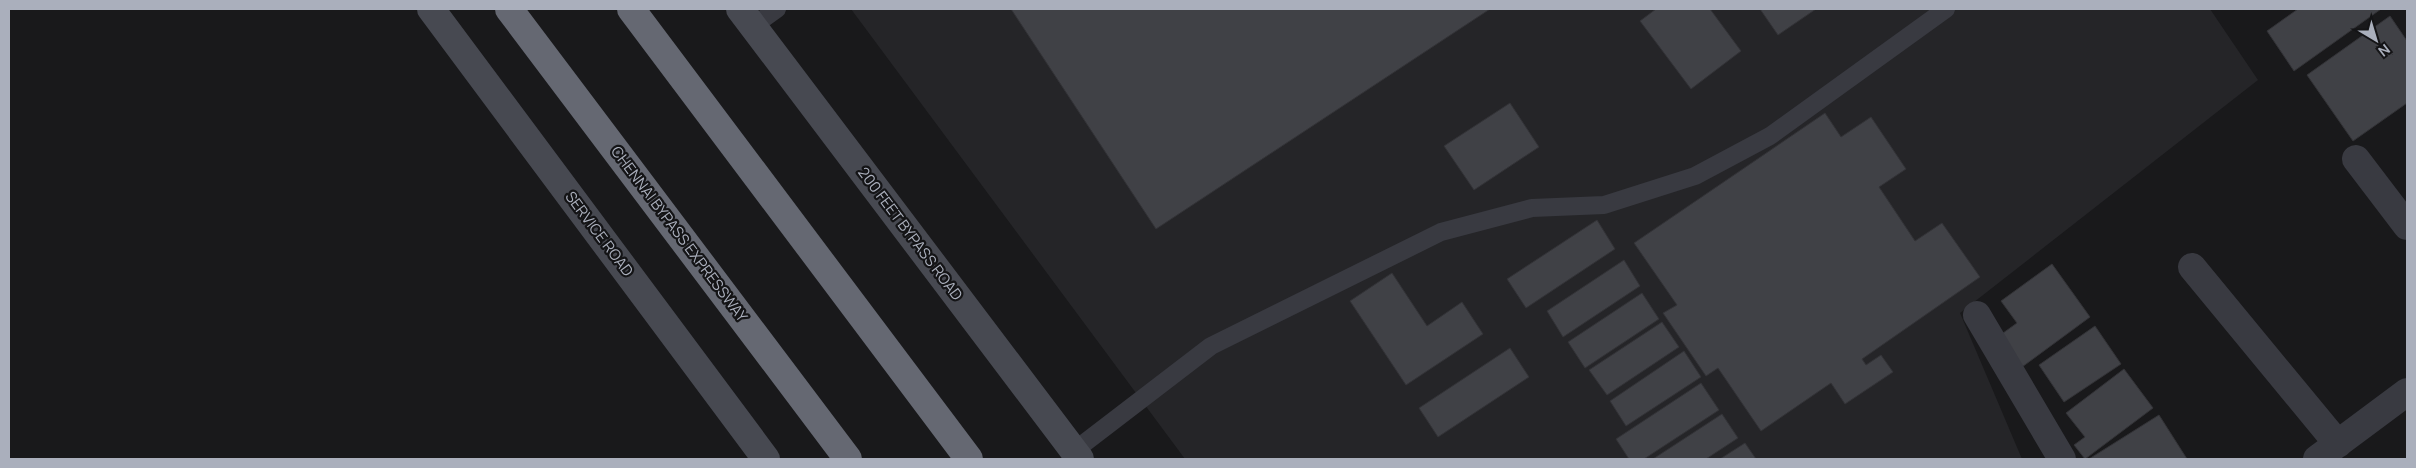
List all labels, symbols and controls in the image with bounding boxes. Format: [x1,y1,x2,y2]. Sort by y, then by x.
north arrow [2351,15,2401,65]
text: N [2374,40,2394,61]
street label: CHENNAI BYPASS EXPRESSWAY [606,142,753,326]
street label: 200 FEET BYPASS ROAD [853,163,968,305]
street label: SERVICE ROAD [560,187,638,281]

